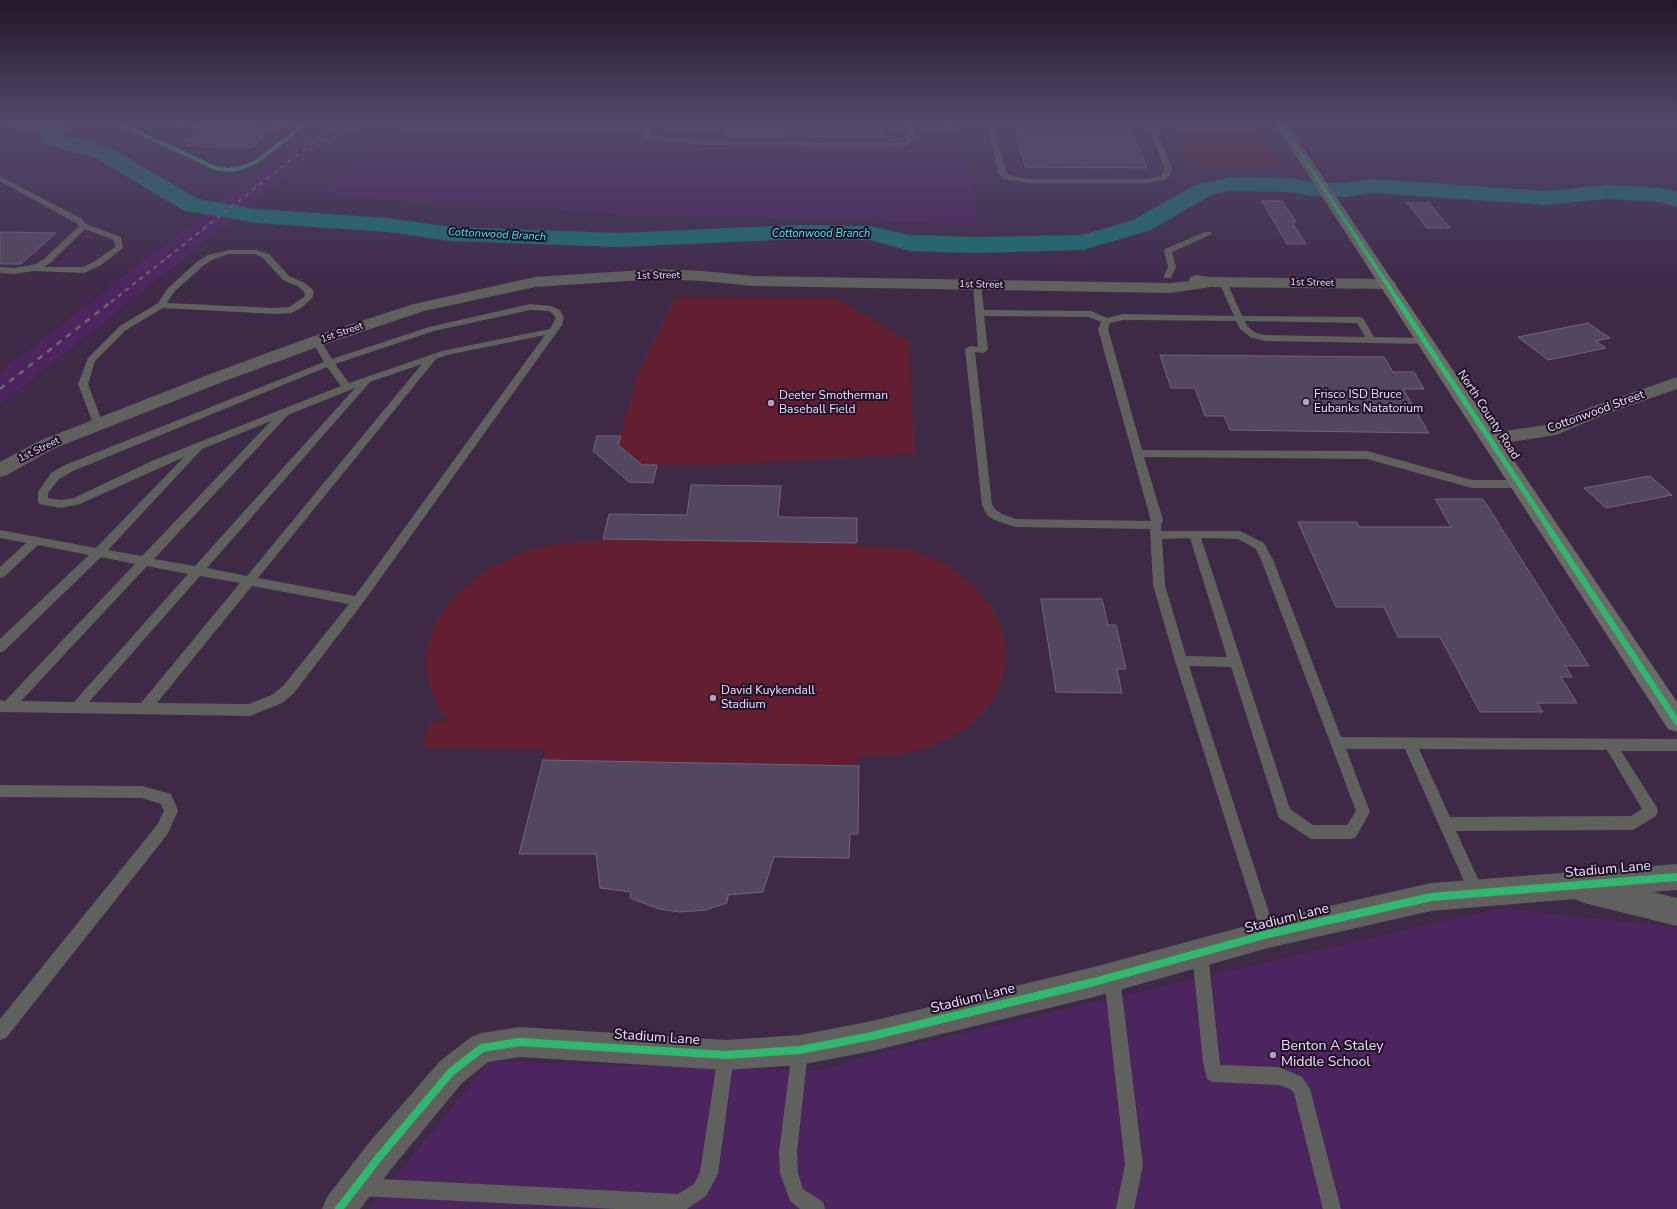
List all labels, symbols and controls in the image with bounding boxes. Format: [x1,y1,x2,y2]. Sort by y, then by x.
water label: Cottonwood Branch [448,226,546,244]
water label: Cottonwood Branch [772,227,870,241]
street label: 1st Street [636,270,680,282]
street label: 1st Street [1290,277,1334,289]
street label: 1st Street [959,279,1003,291]
street label: 1st Street [319,320,365,346]
street label: North County Road [1454,368,1522,462]
place label: Frisco ISD Bruce Eubanks Natatorium [1314,388,1423,416]
street label: Cottonwood Street [1546,388,1646,436]
place label: Deeter Smotherman Baseball Field [779,389,888,417]
marker: Frisco ISD Bruce Eubanks Natatorium [1301,397,1311,407]
marker: Deeter Smotherman Baseball Field [766,398,776,408]
street label: 1st Street [17,435,61,465]
place label: David Kuykendall Stadium [721,684,815,712]
marker: David Kuykendall Stadium [708,693,718,703]
street label: Stadium Lane [1564,858,1652,882]
street label: Stadium Lane [1243,900,1331,938]
street label: Stadium Lane [929,980,1017,1018]
street label: Stadium Lane [613,1027,701,1049]
place label: Benton A Staley Middle School [1281,1039,1383,1072]
marker: Benton A Staley Middle School [1268,1050,1278,1060]

